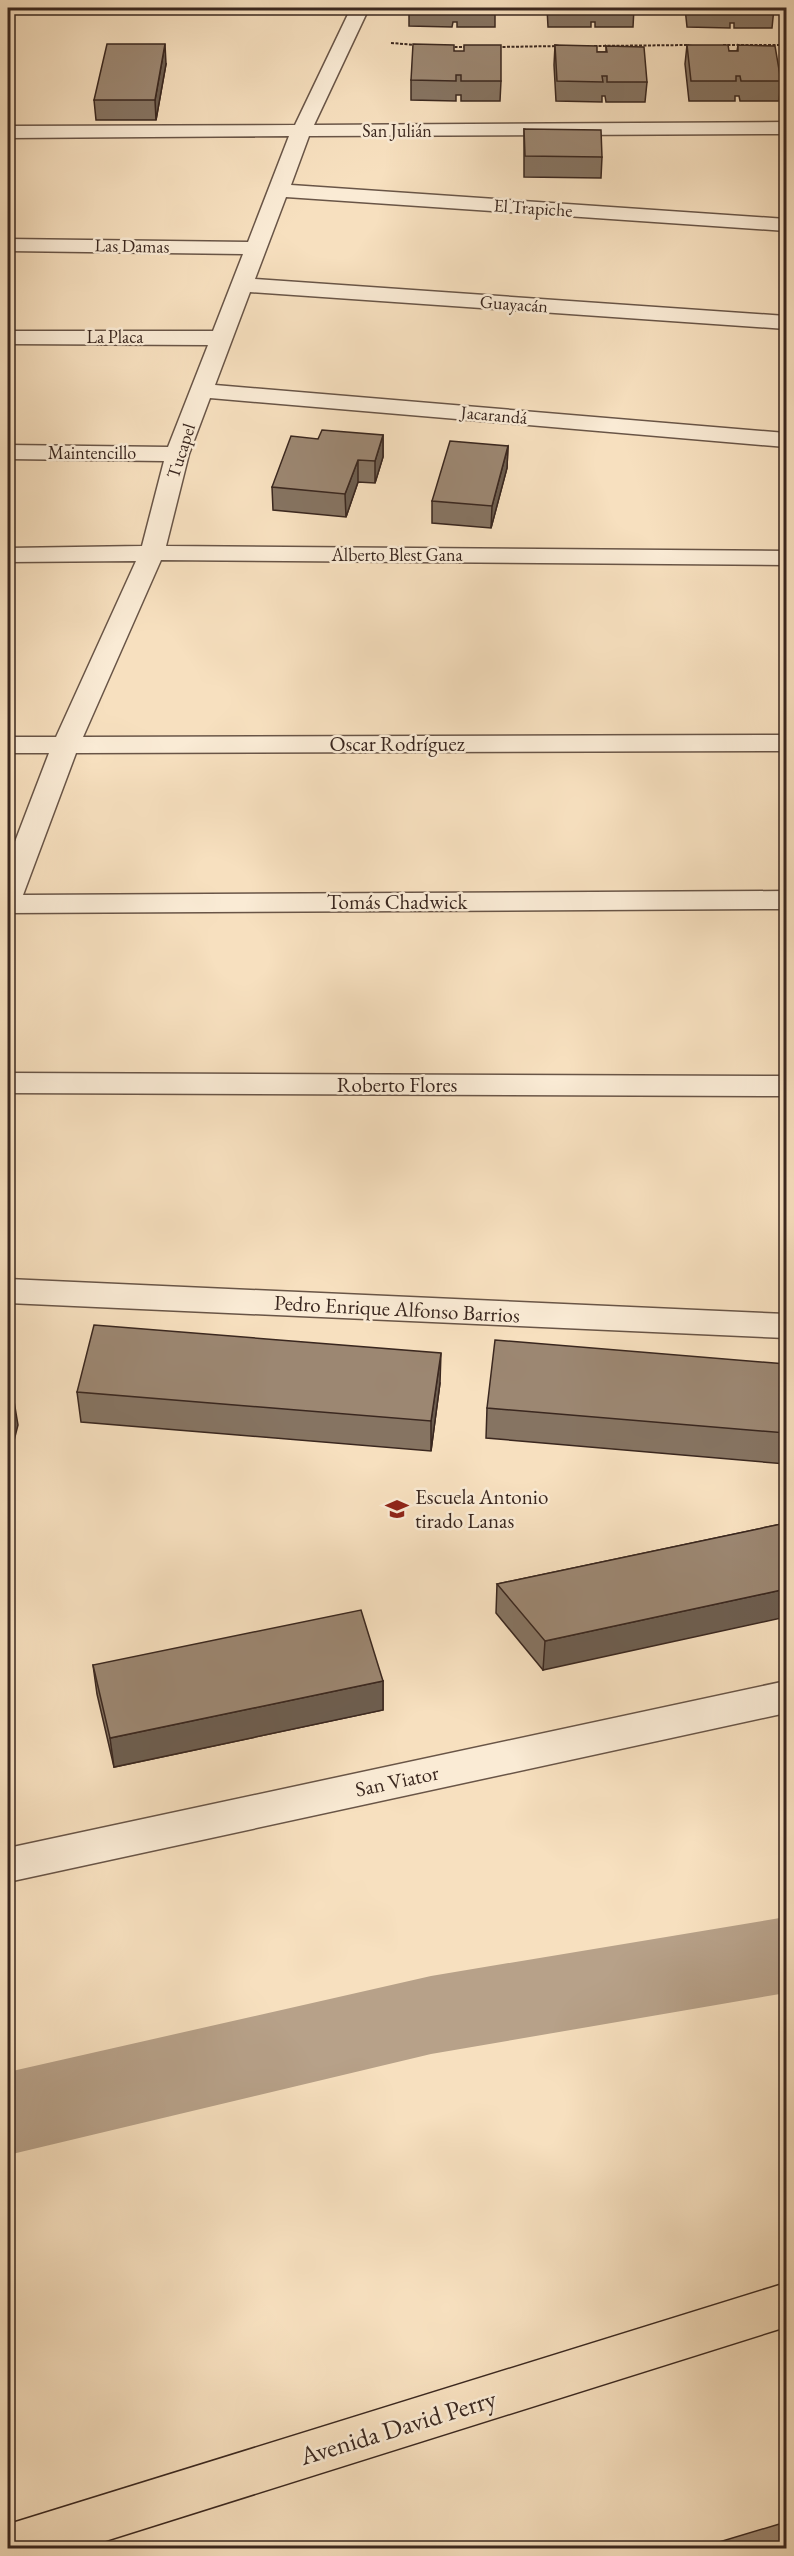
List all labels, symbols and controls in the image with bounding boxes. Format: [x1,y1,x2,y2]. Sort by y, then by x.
street label: San Julián [362,119,432,142]
street label: El Trapiche [493,193,573,222]
street label: Las Damas [94,233,170,258]
street label: Guayacán [479,290,549,317]
street label: La Placa [87,325,144,348]
street label: Jacarandá [458,400,529,429]
street label: Tucapel [161,420,200,481]
street label: Maintencillo [48,441,136,464]
street label: Alberto Blest Gana [330,543,463,566]
street label: Oscar Rodríguez [329,730,465,757]
street label: Tomás Chadwick [327,888,468,915]
street label: Roberto Flores [337,1071,458,1098]
street label: Pedro Enrique Alfonso Barrios [274,1289,521,1328]
place label: Escuela Antonio tirado Lanas [415,1483,548,1534]
school or university icon: Escuela Antonio tirado Lanas [384,1496,410,1522]
street label: San Viator [353,1759,441,1803]
street label: Avenida David Perry [295,2381,501,2473]

